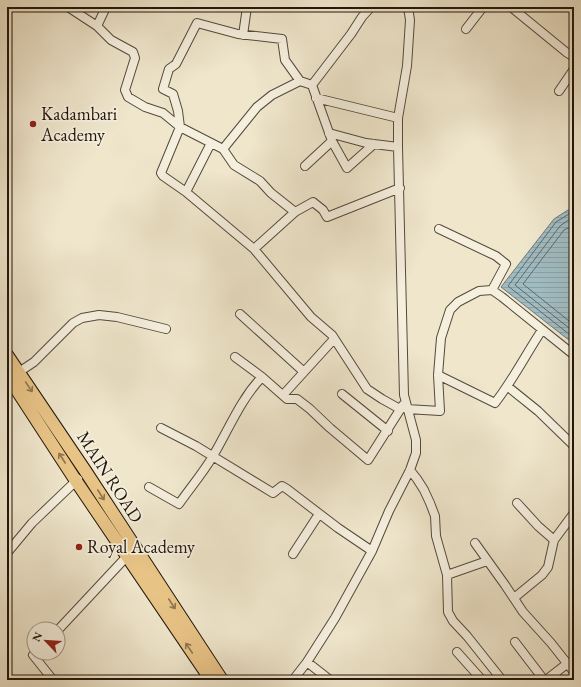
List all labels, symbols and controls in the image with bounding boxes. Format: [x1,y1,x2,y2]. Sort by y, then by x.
place label: Kadambari Academy [40,102,118,146]
marker: Kadambari Academy [28,119,38,129]
one-way arrow [25,381,33,392]
street label: MAIN ROAD [72,427,149,527]
one-way arrow [57,453,66,464]
one-way arrow [97,489,105,500]
place label: Royal Academy [87,535,195,558]
marker: Royal Academy [74,542,84,552]
one-way arrow [168,598,176,609]
north arrow [26,621,66,661]
text: N [29,630,45,644]
one-way arrow [185,642,193,653]

